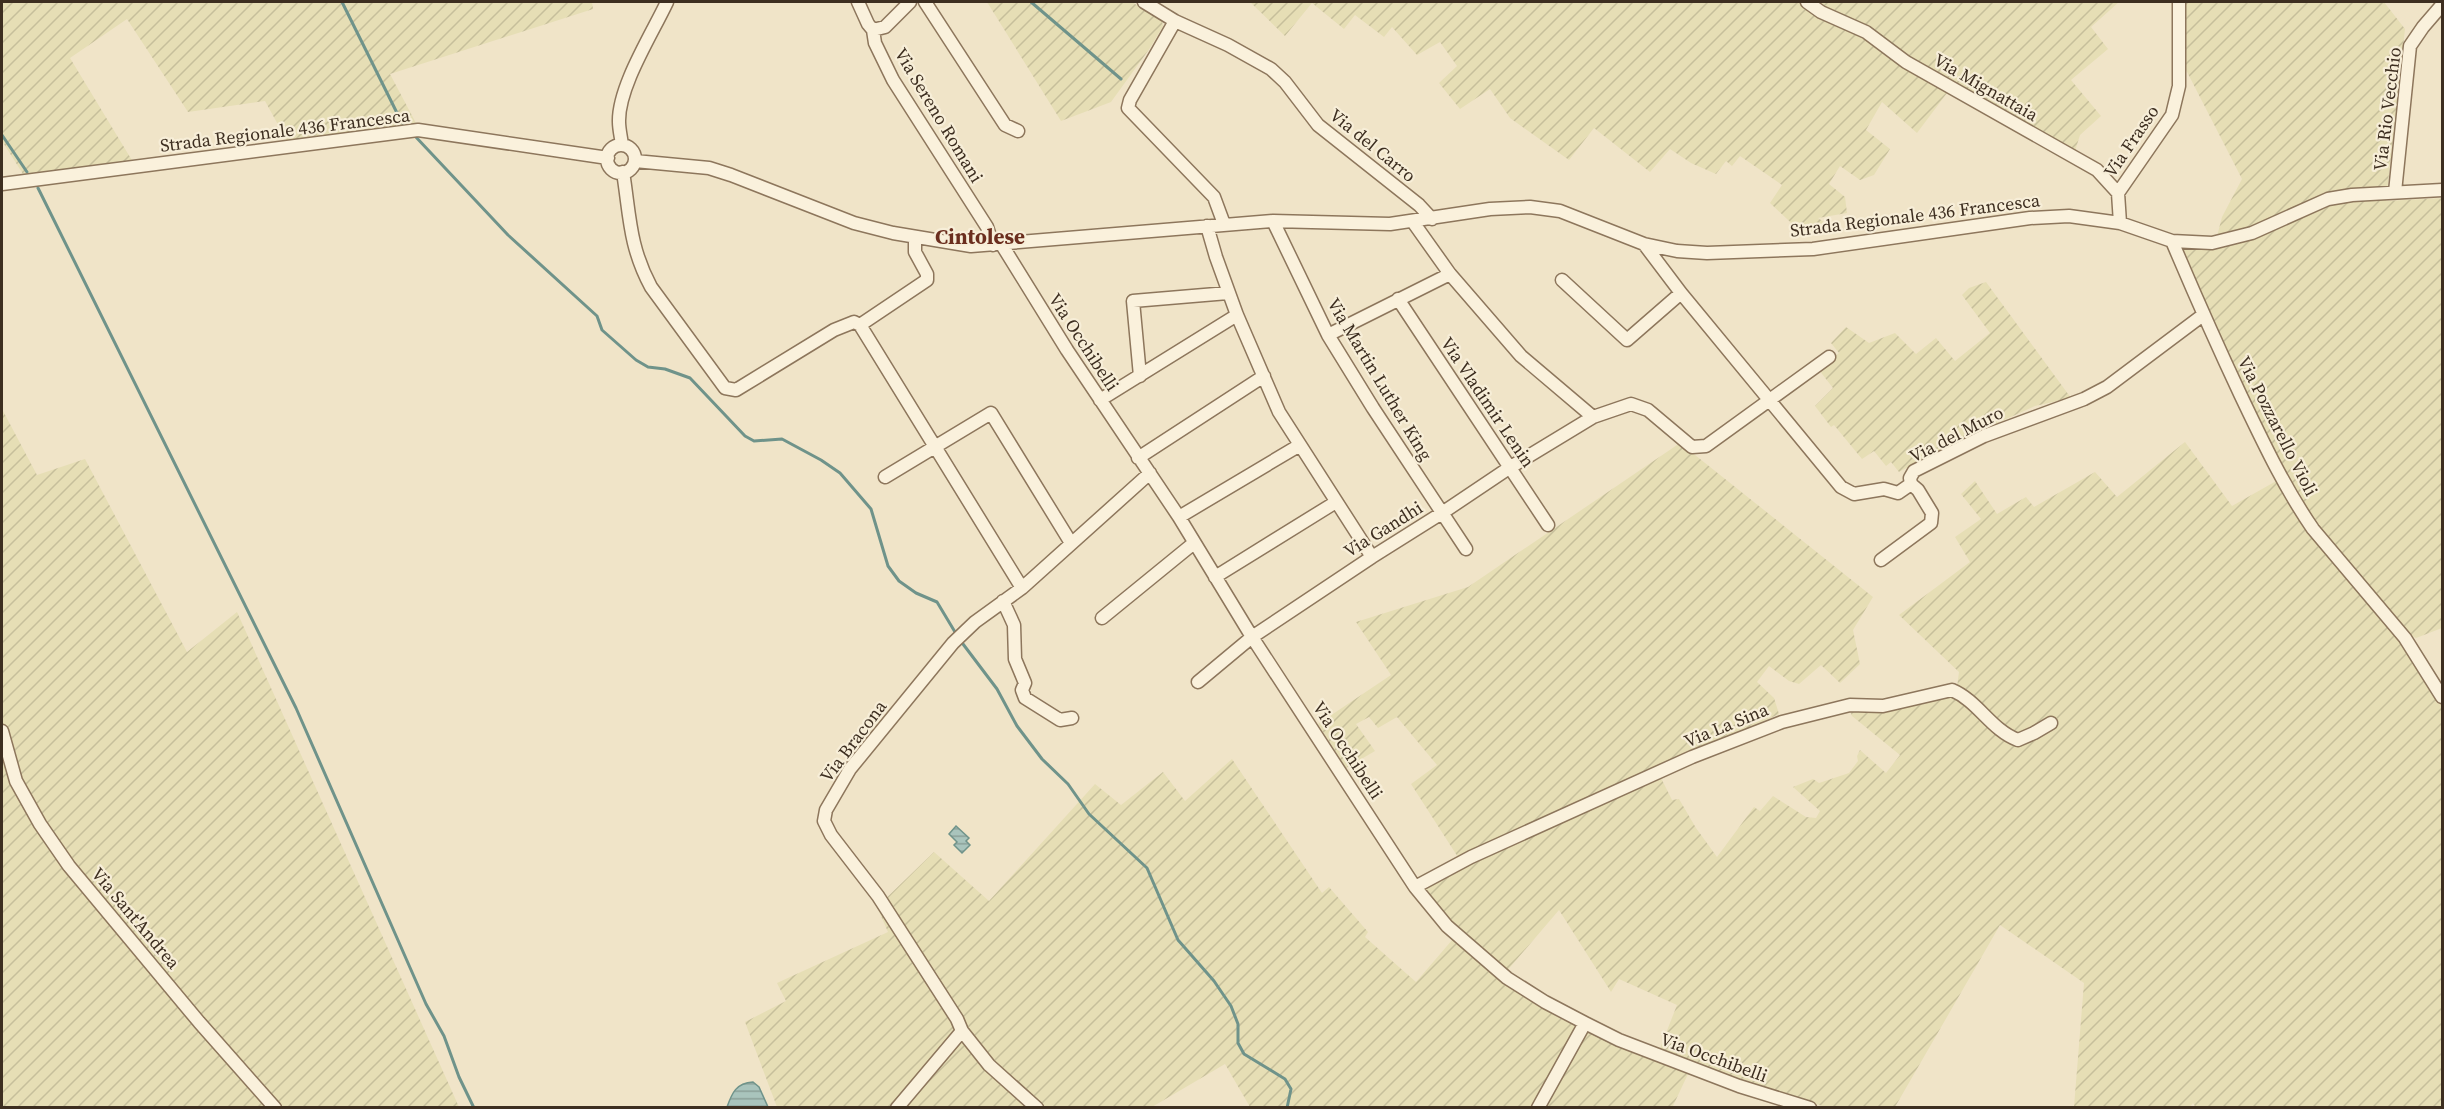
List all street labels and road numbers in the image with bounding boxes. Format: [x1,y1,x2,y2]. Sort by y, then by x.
street label: Via Sereno Romani [889,43,989,187]
street label: Via Rio Vecchio [2367,46,2407,172]
street label: Via Mignattaia [1929,47,2044,127]
street label: Via Frasso [2098,100,2164,182]
street label: Strada Regionale 436 Francesca [159,102,412,158]
street label: Via del Carro [1325,102,1422,188]
street label: Strada Regionale 436 Francesca [1789,187,2042,243]
street label: Via Occhibelli [1043,288,1125,396]
street label: Via Martin Luther King [1321,293,1439,465]
street label: Via Vladimir Lenin [1435,332,1541,472]
street label: Via Pozzarello Violi [2232,352,2324,500]
street label: Via del Muro [1905,399,2008,468]
street label: Via Gandhi [1339,495,1427,563]
street label: Via Bracona [814,694,893,787]
street label: Via Occhibelli [1307,696,1389,804]
street label: Via La Sina [1680,696,1773,753]
street label: Via Sant'Andrea [86,862,187,975]
street label: Via Occhibelli [1657,1026,1771,1088]

